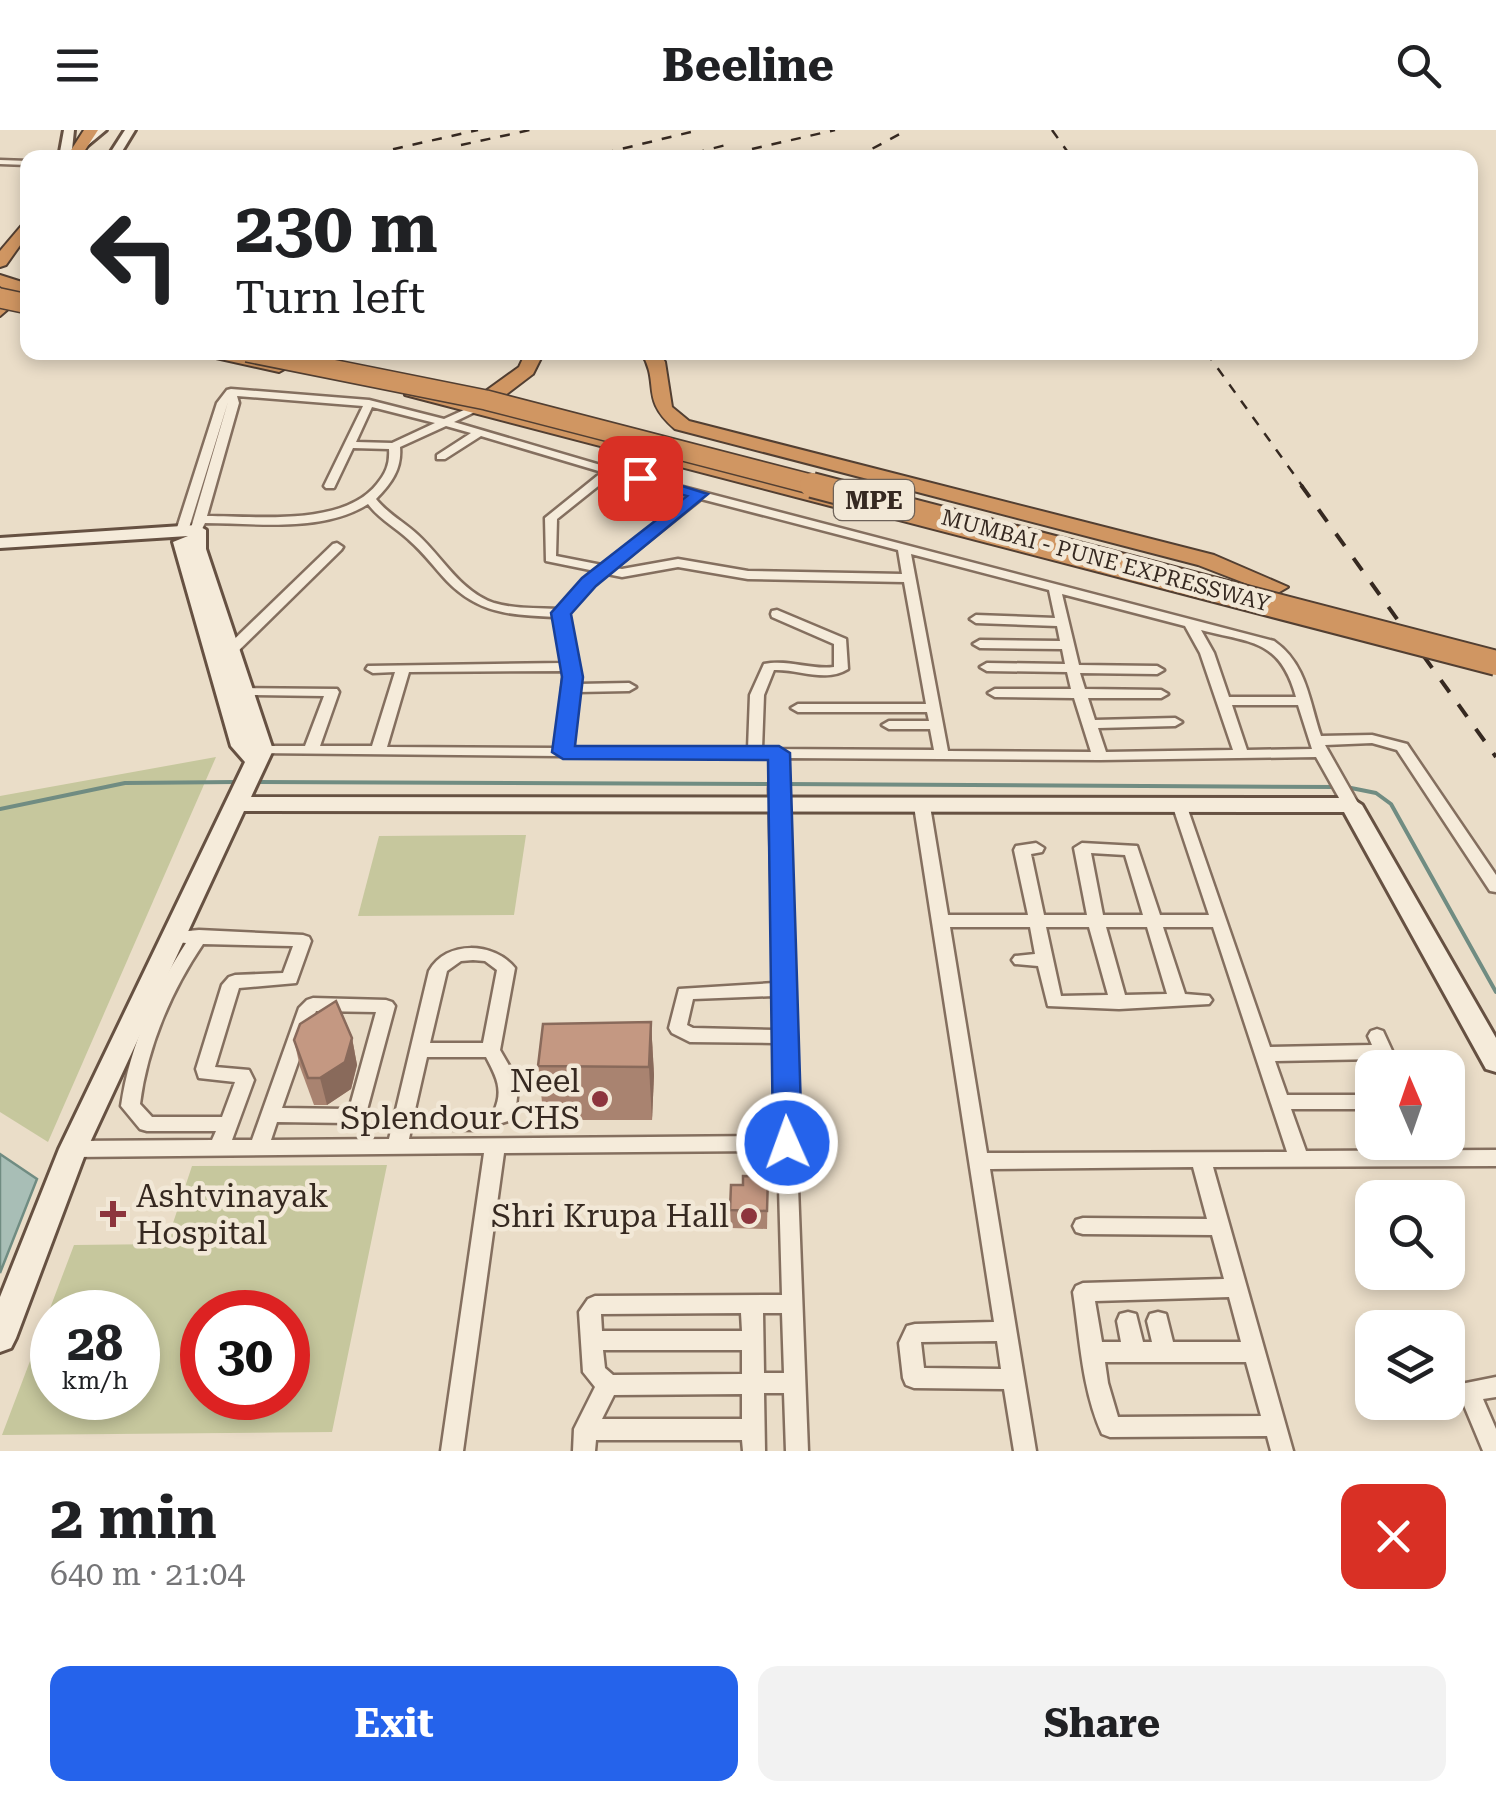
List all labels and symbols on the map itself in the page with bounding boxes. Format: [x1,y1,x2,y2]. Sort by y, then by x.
pin [598,436,683,521]
road number: MPE [834,480,914,520]
street label: MUMBAI - PUNE EXPRESSWAY [939,505,1273,616]
north arrow [1355,1050,1465,1160]
place label: Neel Splendour CHS [340,1062,580,1137]
marker: Neel Splendour CHS [589,1088,611,1110]
position arrow [735,1091,839,1195]
place label: Ashtvinayak Hospital [136,1177,329,1252]
place label: Shri Krupa Hall [491,1197,729,1235]
marker: Ashtvinayak Hospital [100,1201,126,1227]
marker: Shri Krupa Hall [738,1205,760,1227]
speed limit sign: 30 [180,1290,310,1420]

